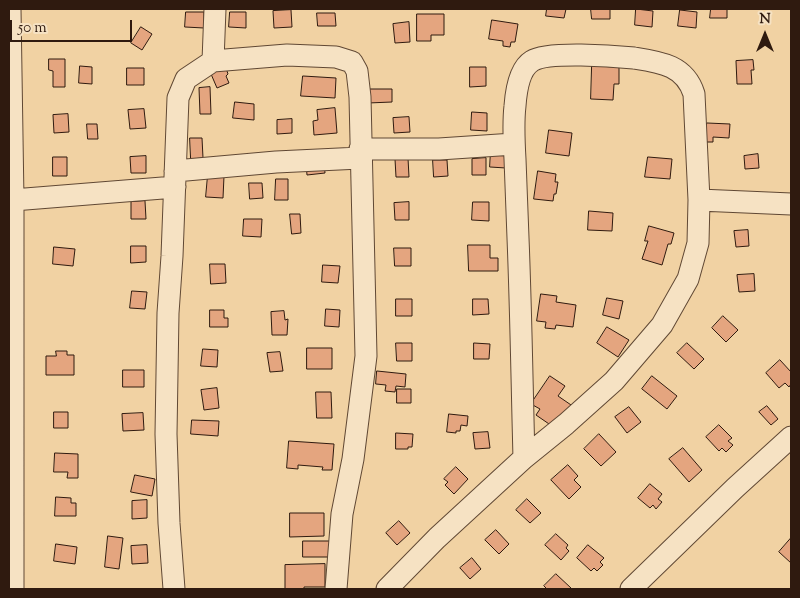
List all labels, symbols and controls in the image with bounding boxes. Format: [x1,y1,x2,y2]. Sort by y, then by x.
scale bar [12,10,135,42]
north arrow [740,10,790,60]
text: N [759,10,771,30]
text: 50 m [18,18,47,39]

